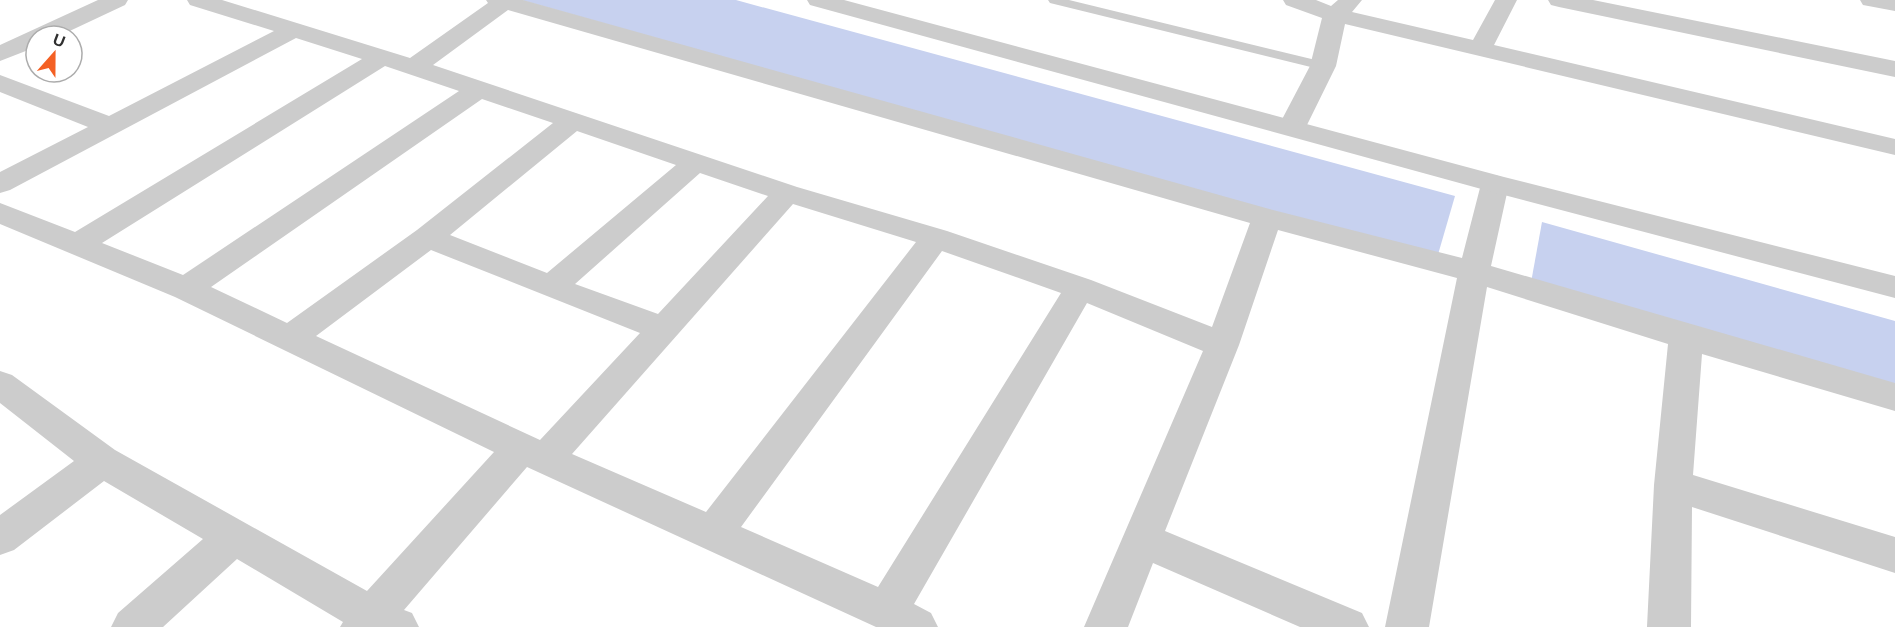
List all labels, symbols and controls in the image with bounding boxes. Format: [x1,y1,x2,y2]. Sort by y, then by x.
north arrow [24,24,84,84]
text: U [51,30,68,50]

